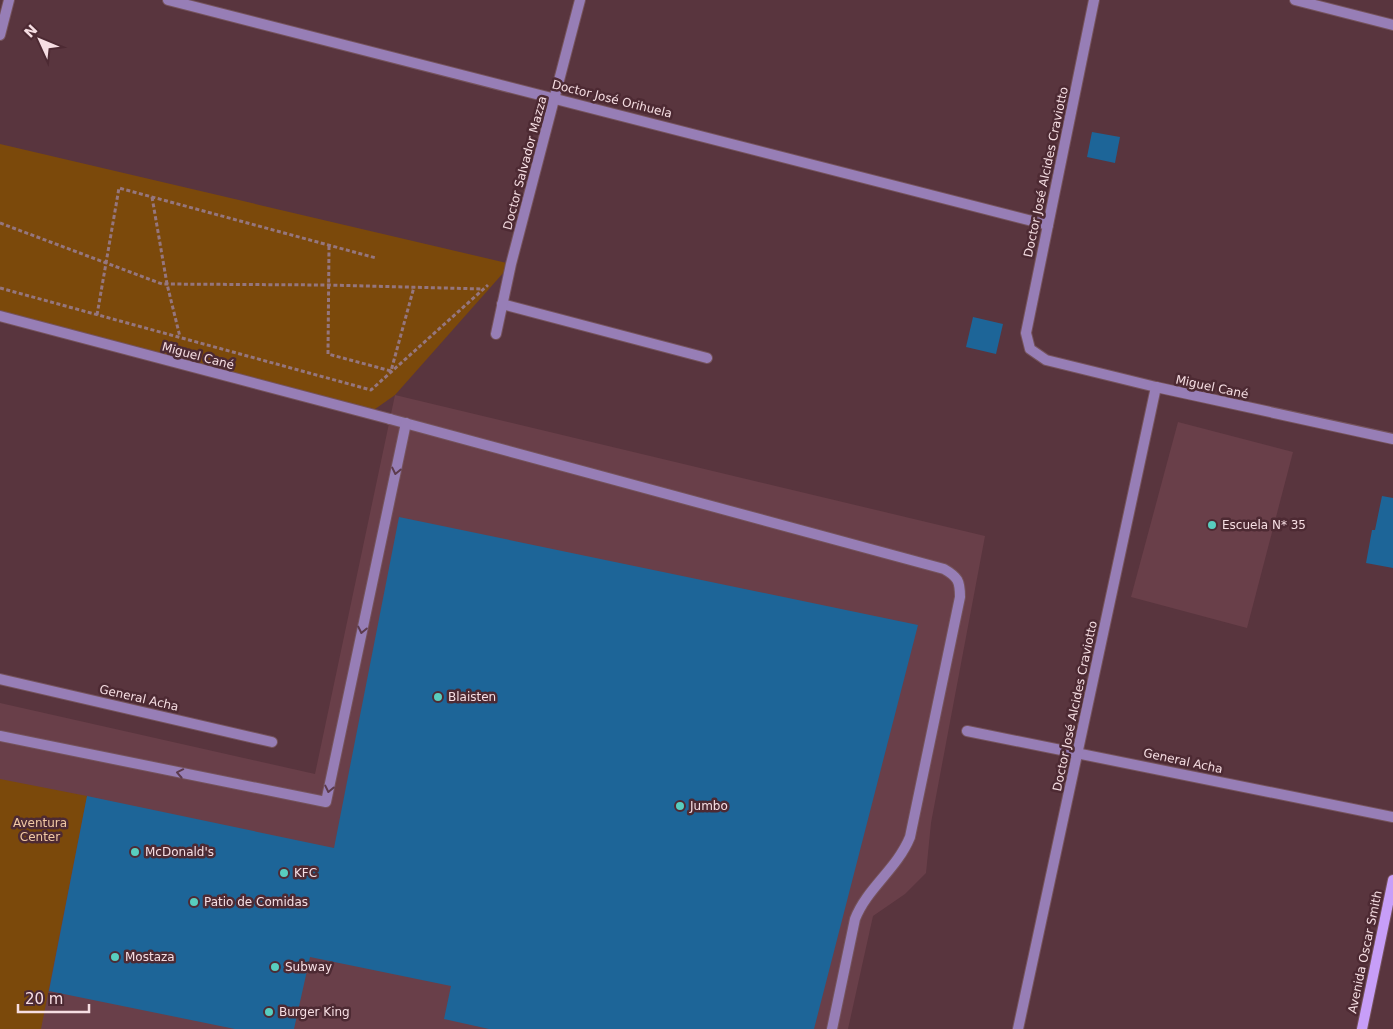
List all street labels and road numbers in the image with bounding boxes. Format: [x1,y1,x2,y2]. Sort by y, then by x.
street label: Doctor José Orihuela [550,77,674,121]
street label: Doctor José Alcides Craviotto [1021,85,1071,259]
street label: Doctor Salvador Mazza [500,94,550,232]
street label: Miguel Cané [160,340,236,372]
street label: Miguel Cané [1174,372,1250,402]
street label: Doctor José Alcides Craviotto [1050,619,1100,793]
street label: General Acha [98,682,180,714]
street label: General Acha [1142,746,1224,776]
street label: Avenida Oscar Smith [1345,889,1385,1015]

